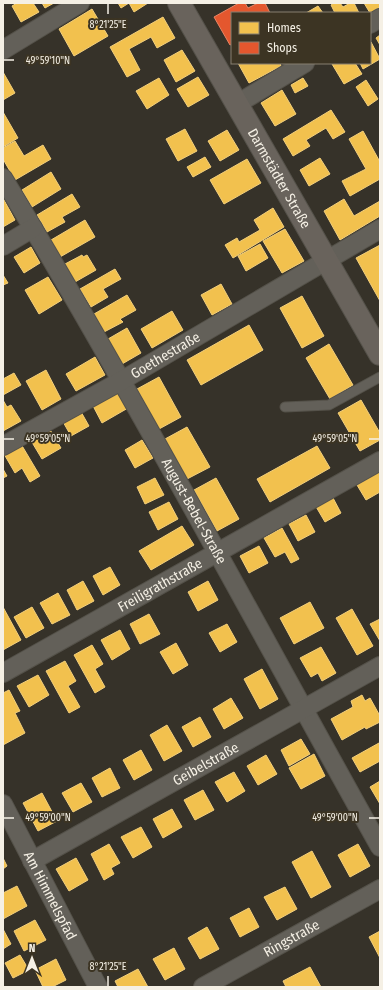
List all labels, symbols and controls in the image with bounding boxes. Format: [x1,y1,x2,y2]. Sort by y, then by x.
legend [231,12,371,64]
text: 8°21'25"E [90,19,127,31]
text: Homes [267,21,301,35]
text: Shops [267,41,297,55]
text: 49°59'10"N [26,55,70,67]
street label: Darmstädter Straße [244,126,314,232]
street label: Goethestraße [128,328,203,382]
text: 49°59'05"N [26,433,70,445]
text: 49°59'05"N [313,433,357,445]
street label: August-Bebel-Straße [158,455,230,567]
street label: Freiligrathstraße [115,555,205,616]
street label: Geibelstraße [170,739,242,789]
text: 49°59'00"N [25,812,71,824]
text: 49°59'00"N [312,812,358,824]
street label: Am Himmelspfad [20,848,80,943]
street label: Ringstraße [261,916,323,961]
north arrow [12,938,52,978]
text: N [29,942,35,955]
text: 8°21'25"E [90,961,127,973]

